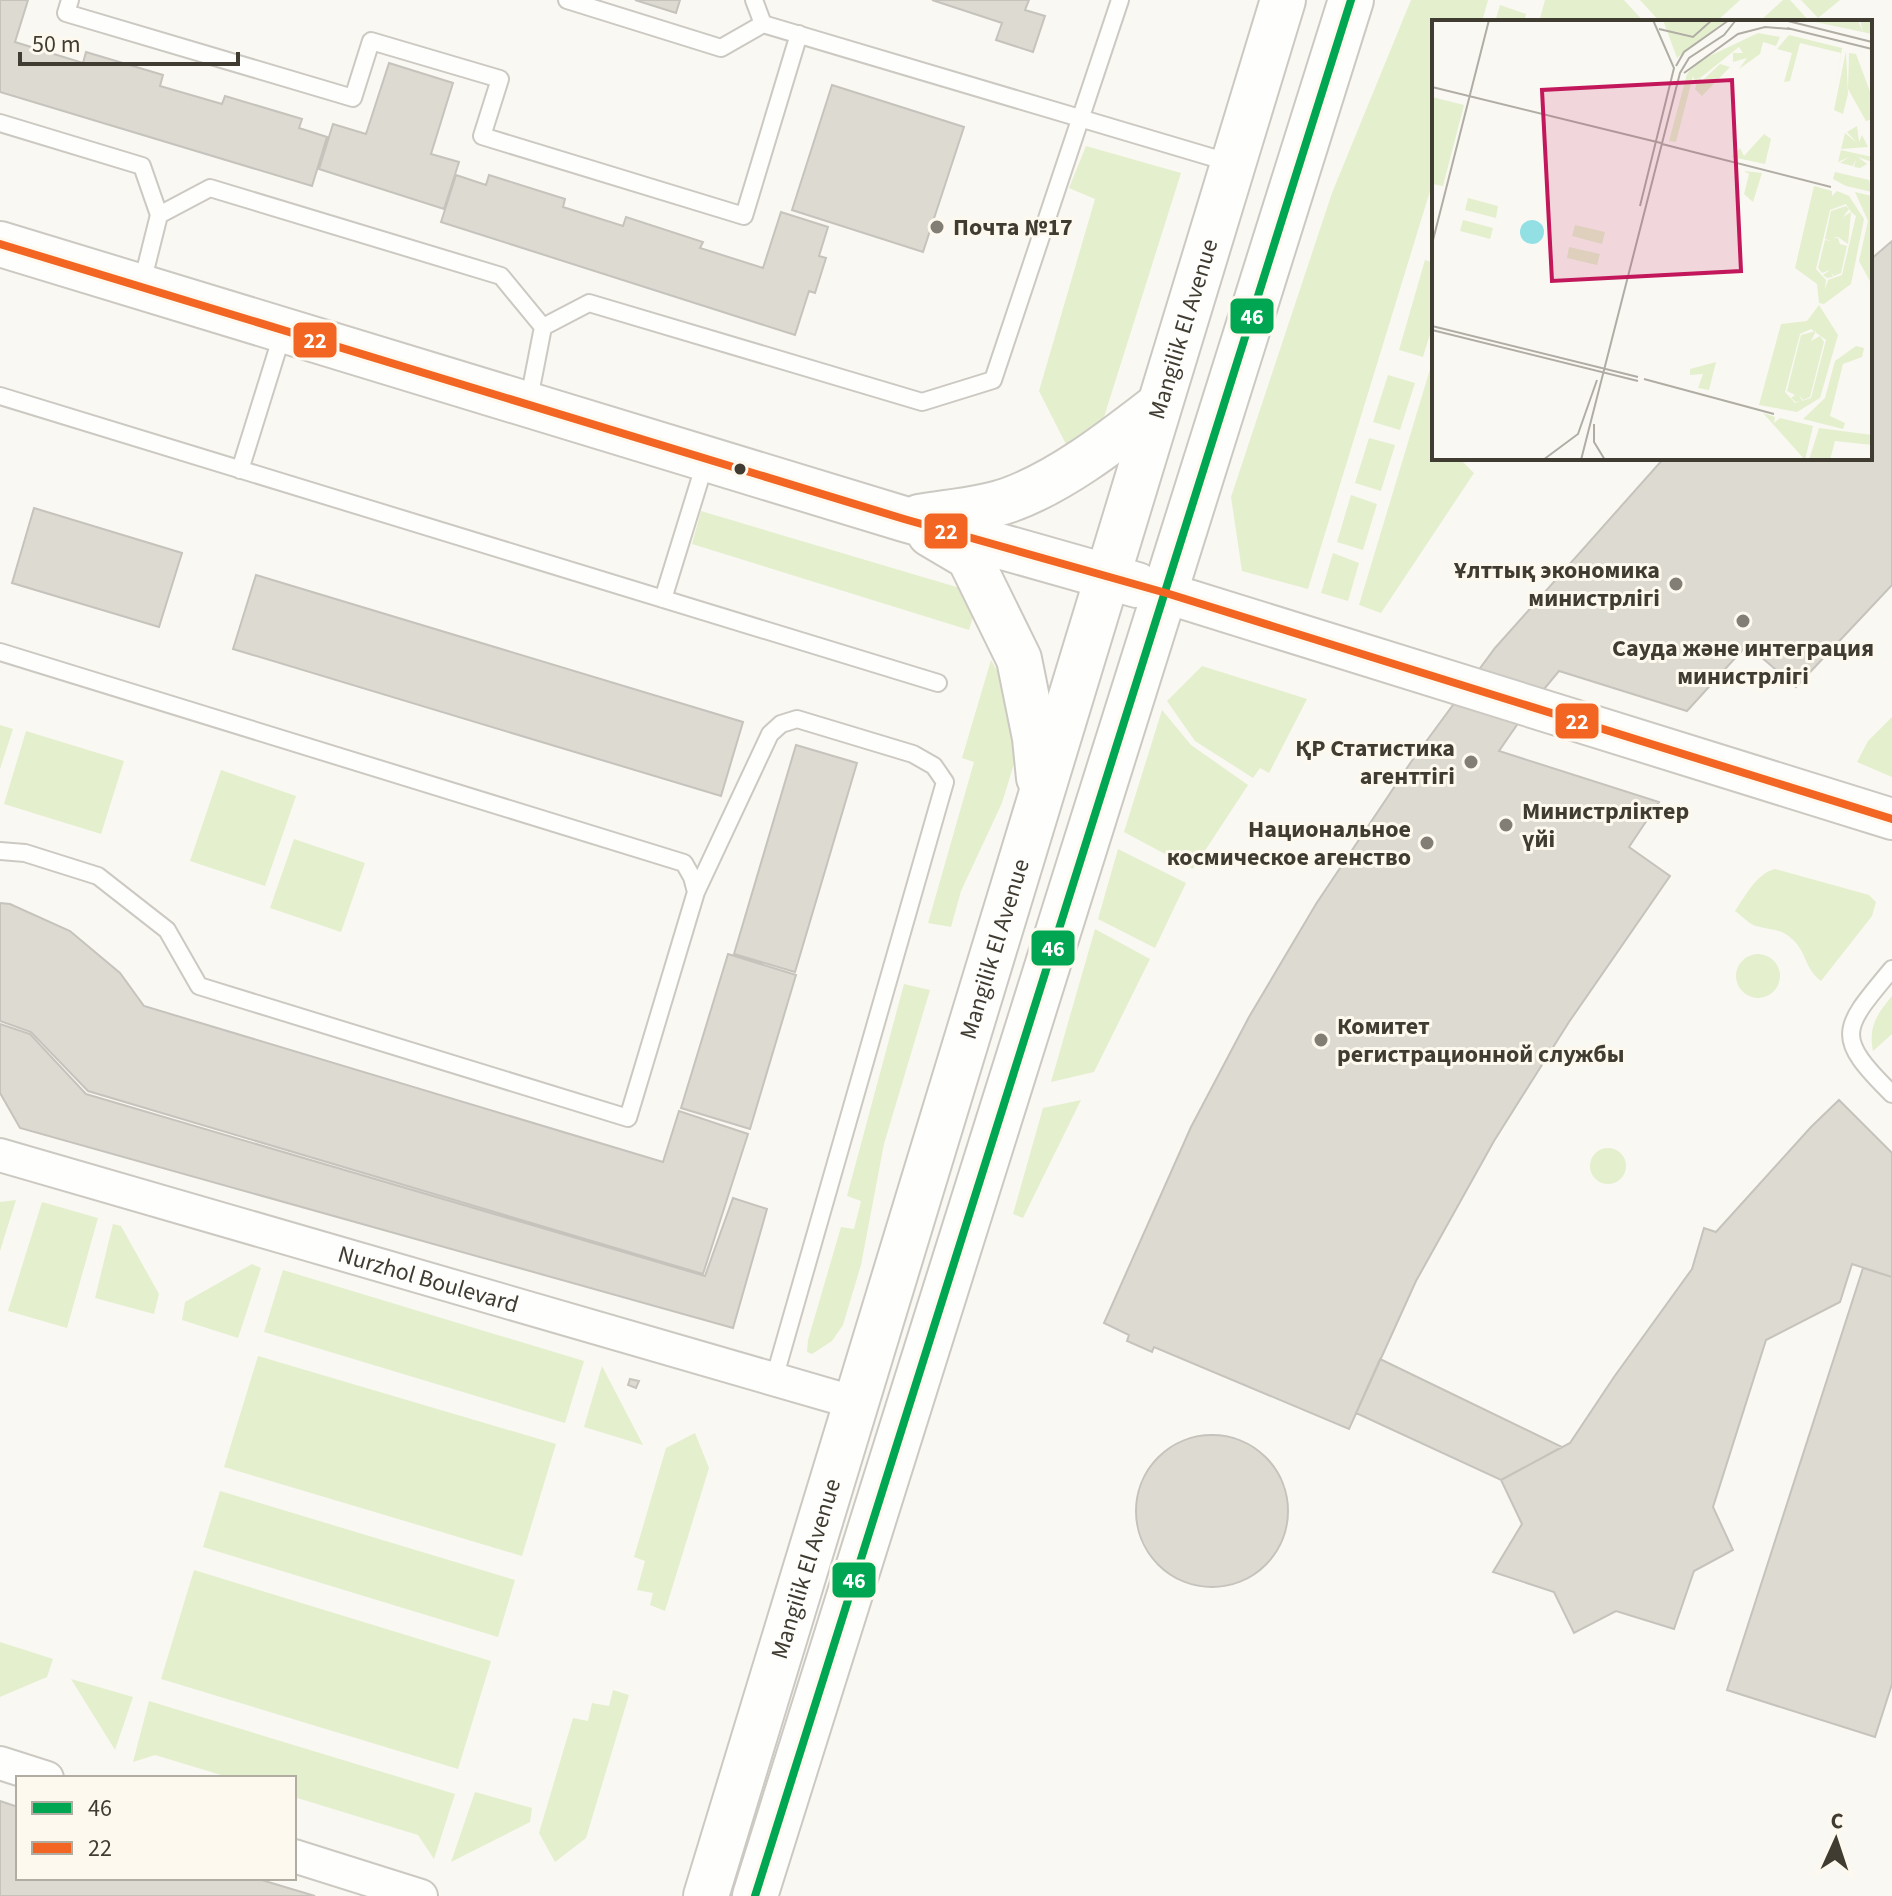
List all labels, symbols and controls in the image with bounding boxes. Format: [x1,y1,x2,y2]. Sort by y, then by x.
scale bar [20,16,238,66]
inset map [1432,20,1872,460]
text: 50 m [32,27,81,62]
place label: Почта №17 [953,210,1073,245]
marker: Почта №17 [928,218,946,236]
street label: Mangilik El Avenue [1139,235,1227,424]
line badge: 46 [1229,297,1275,335]
text: 46 [1240,301,1264,333]
line badge: 22 [292,321,338,359]
text: 22 [303,325,327,357]
unlabelled marker [732,461,748,477]
line badge: 22 [923,512,969,550]
text: 22 [934,516,958,548]
place label: Ұлттық экономика министрлігі [1453,553,1660,616]
marker: Ұлттық экономика министрлігі [1667,575,1685,593]
marker: Сауда жəне интеграция министрлігі [1734,612,1752,630]
place label: Сауда жəне интеграция министрлігі [1612,631,1874,694]
line badge: 22 [1554,702,1600,740]
text: 22 [1565,706,1589,738]
place label: ҚР Статистика агенттігі [1295,731,1455,794]
marker: ҚР Статистика агенттігі [1462,753,1480,771]
place label: Министрліктер үйі [1522,794,1689,857]
place label: Национальное космическое агенство [1167,812,1411,875]
marker: Министрліктер үйі [1497,816,1515,834]
marker: Национальное космическое агенство [1418,834,1436,852]
street label: Mangilik El Avenue [951,854,1039,1044]
line badge: 46 [1030,929,1076,967]
text: 46 [1041,933,1065,965]
place label: Комитет регистрационной службы [1337,1009,1624,1072]
marker: Комитет регистрационной службы [1312,1031,1330,1049]
street label: Nurzhol Boulevard [334,1237,523,1322]
street label: Mangilik El Avenue [762,1474,850,1664]
line badge: 46 [831,1561,877,1599]
text: 46 [842,1565,866,1597]
legend [16,1776,296,1880]
text: 46 [88,1791,112,1826]
north arrow [1796,1800,1876,1880]
text: С [1830,1805,1844,1837]
text: 22 [88,1831,112,1866]

